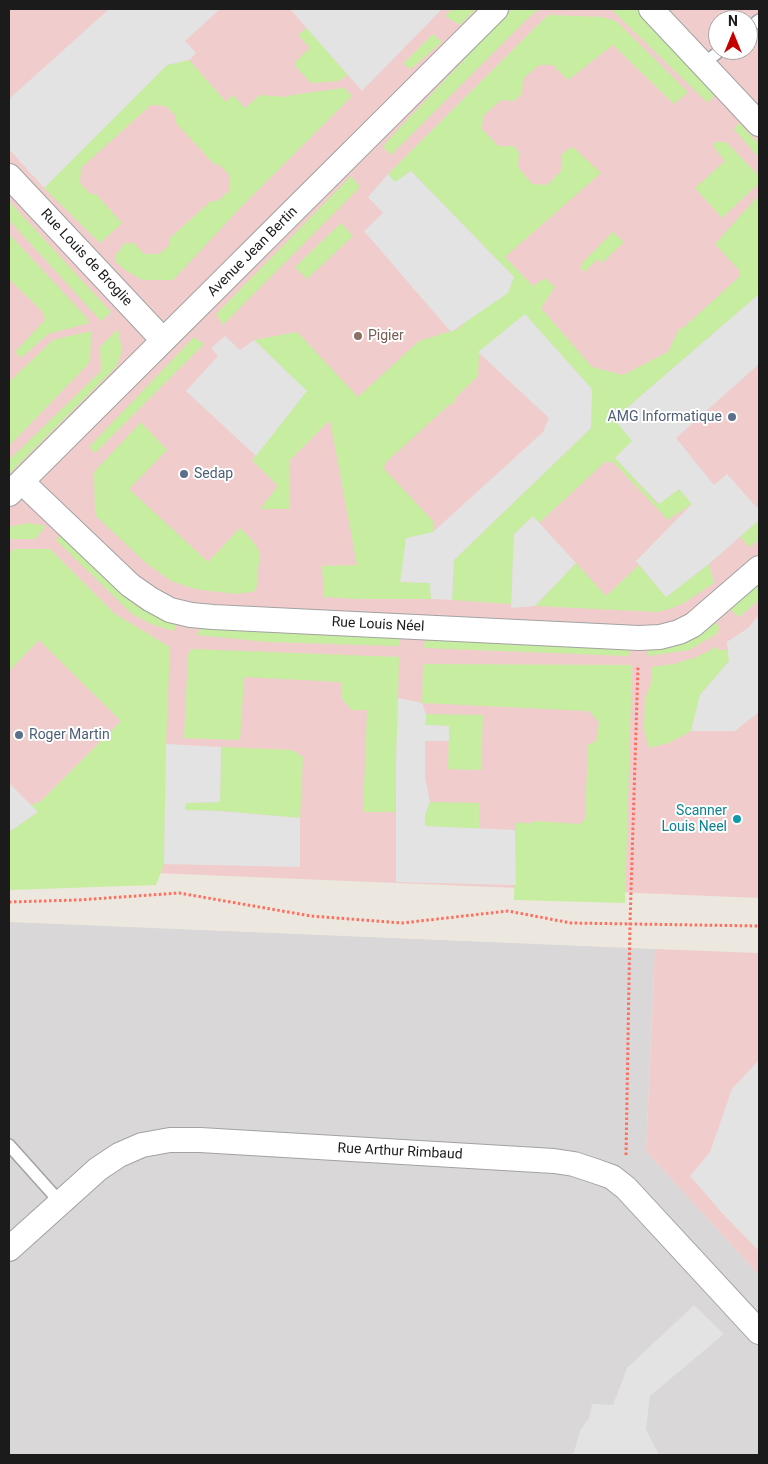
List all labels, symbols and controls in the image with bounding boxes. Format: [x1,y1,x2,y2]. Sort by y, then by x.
north arrow [708,10,758,60]
text: N [728,13,738,29]
street label: Avenue Jean Bertin [205,204,301,300]
street label: Rue Louis de Broglie [37,206,135,310]
place label: Pigier [368,328,404,344]
marker: Pigier [352,330,364,342]
place label: AMG Informatique [608,409,722,425]
marker: AMG Informatique [726,411,738,423]
place label: Sedap [194,466,233,482]
marker: Sedap [178,468,190,480]
street label: Rue Louis Néel [331,614,425,636]
place label: Roger Martin [29,727,110,743]
marker: Roger Martin [13,729,25,741]
place label: Scanner Louis Neel [661,803,727,836]
marker: Scanner Louis Neel [731,813,743,825]
street label: Rue Arthur Rimbaud [337,1140,463,1164]

